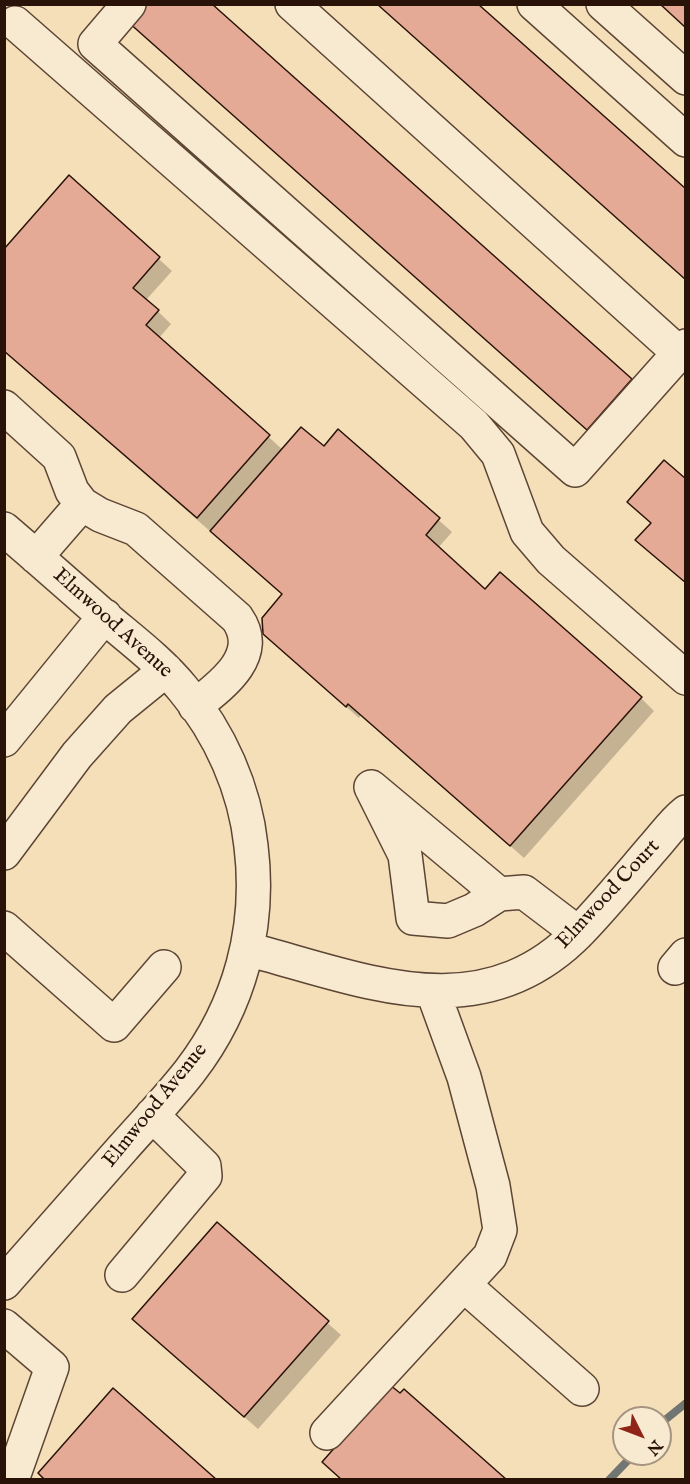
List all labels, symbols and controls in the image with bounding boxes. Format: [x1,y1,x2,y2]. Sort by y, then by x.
street label: Elmwood Avenue [47,564,177,684]
street label: Elmwood Court [552,835,666,955]
street label: Elmwood Avenue [98,1039,214,1173]
north arrow [612,1406,672,1466]
text: N [642,1435,666,1459]

